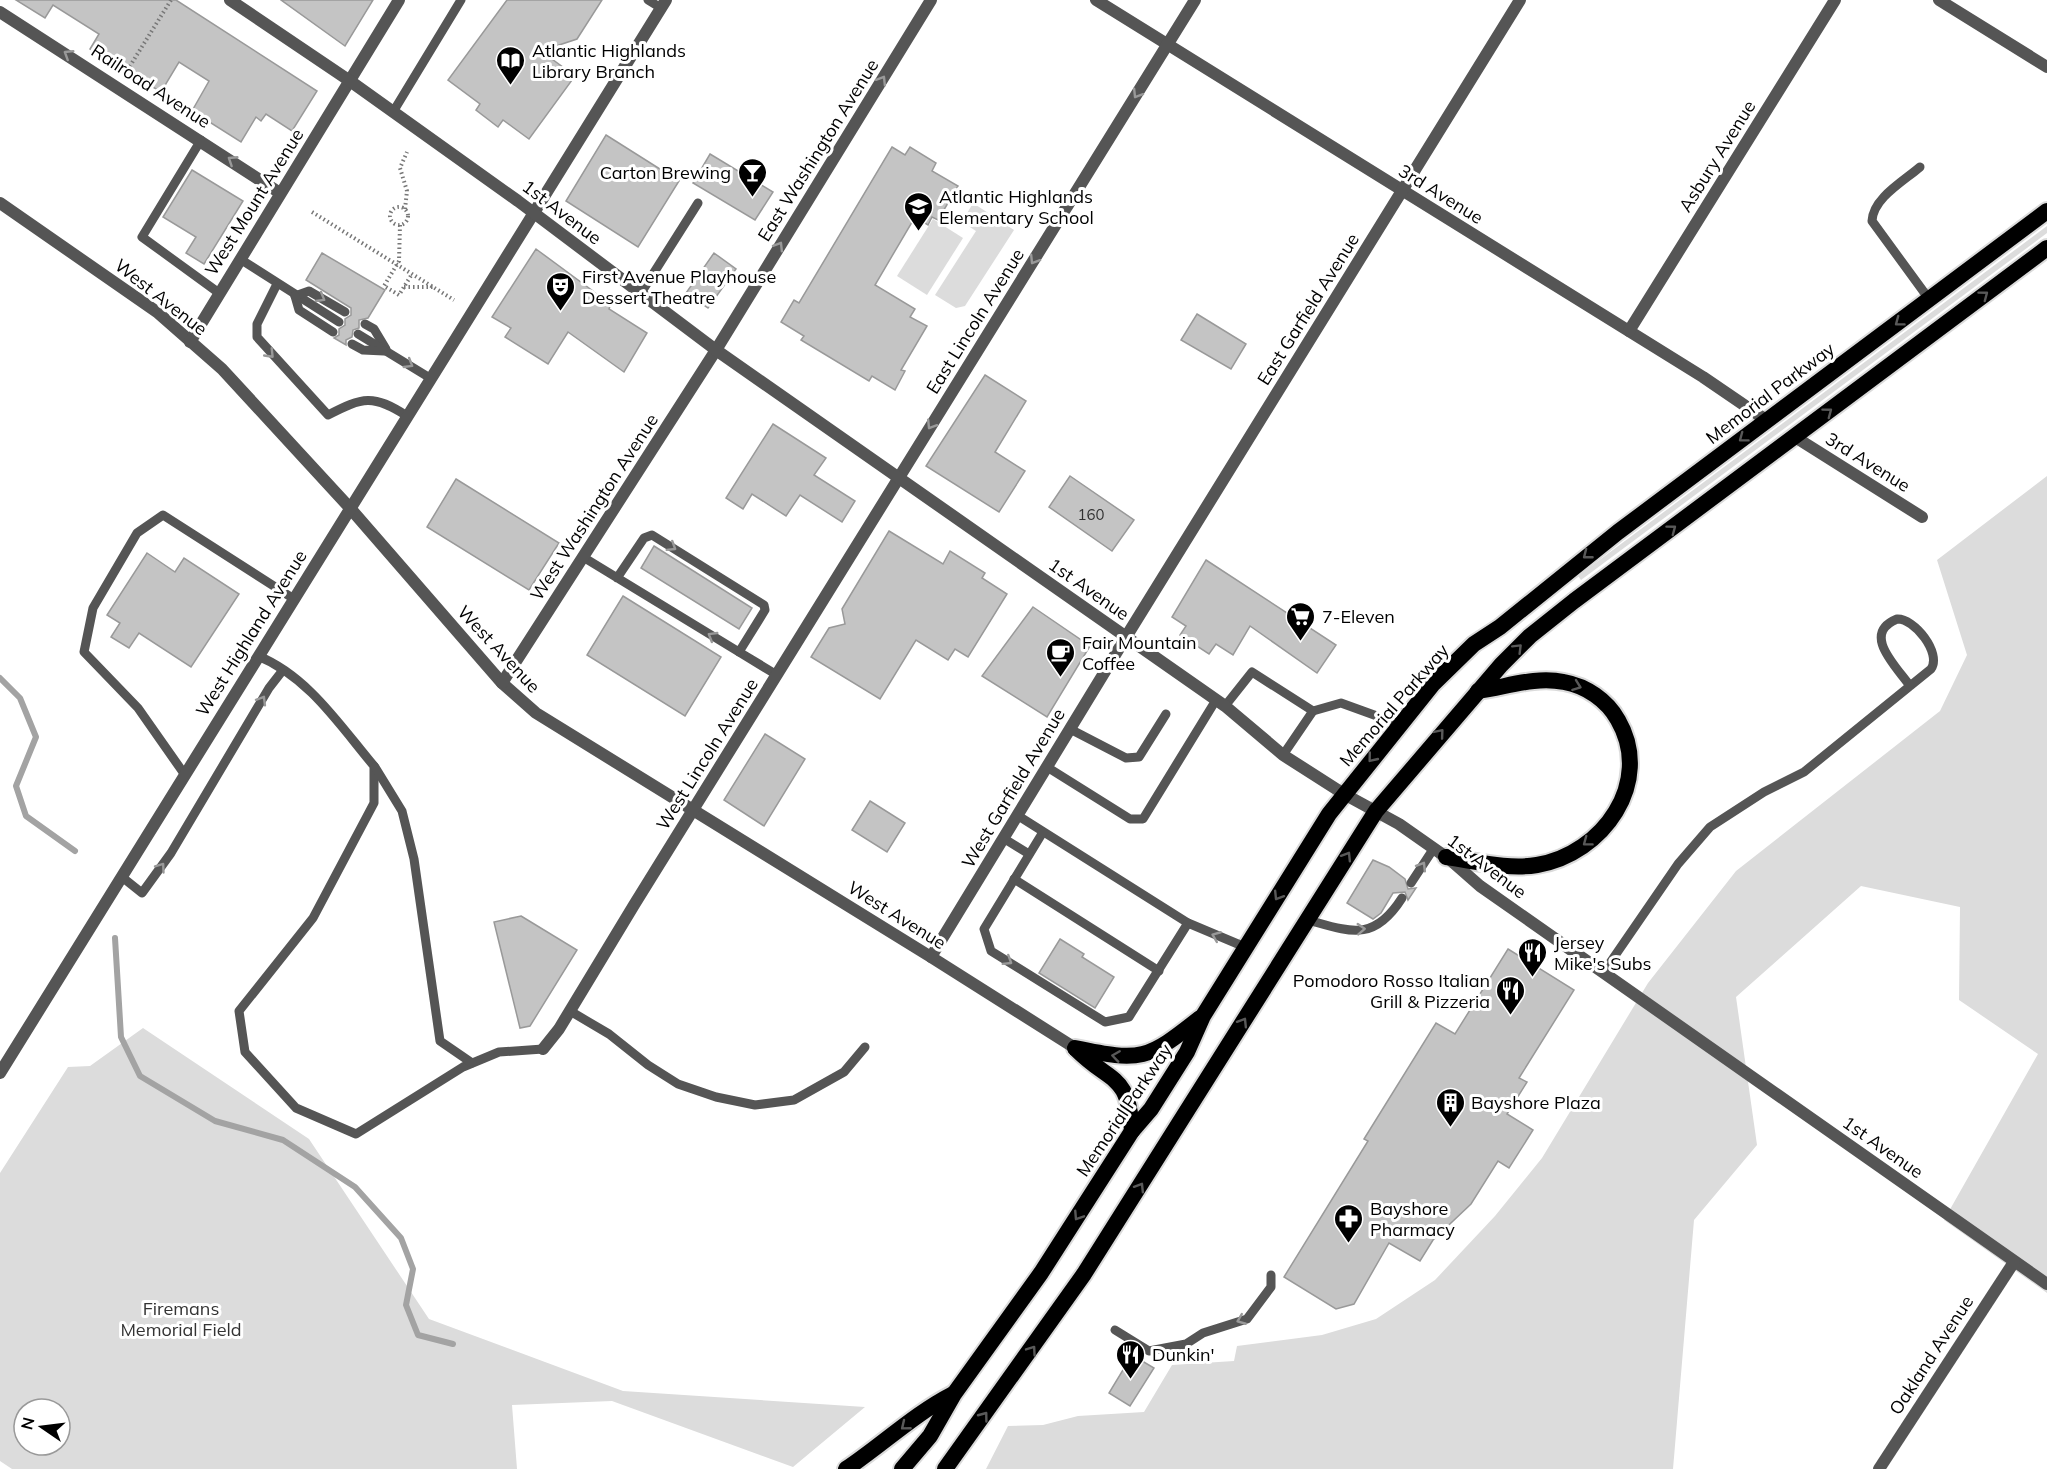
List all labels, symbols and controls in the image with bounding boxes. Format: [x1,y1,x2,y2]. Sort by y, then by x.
street label: Railroad Avenue [87,39,215,133]
place label: Atlantic Highlands Library Branch [532,39,686,83]
library icon: Atlantic Highlands Library Branch [495,44,527,86]
one-way arrow [64,50,74,62]
street label: East Washington Avenue [752,55,884,245]
one-way arrow [874,76,886,86]
one-way arrow [1133,87,1144,98]
street label: Asbury Avenue [1674,96,1760,216]
street label: West Mount Avenue [199,124,309,280]
bar icon: Carton Brewing [736,156,768,198]
one-way arrow [227,157,238,168]
street label: 3rd Avenue [1394,159,1488,229]
place label: Carton Brewing [600,161,731,184]
street label: 1st Avenue [518,175,606,249]
place label: Atlantic Highlands Elementary School [939,185,1094,229]
school or university icon: Atlantic Highlands Elementary School [902,190,934,232]
street label: East Garfield Avenue [1252,229,1364,389]
one-way arrow [772,242,784,252]
street label: East Lincoln Avenue [921,244,1029,398]
one-way arrow [1030,253,1041,264]
street label: West Avenue [110,254,212,340]
place label: First Avenue Playhouse Dessert Theatre [582,265,776,309]
theatre icon: First Avenue Playhouse Dessert Theatre [545,270,577,312]
one-way arrow [315,291,325,302]
one-way arrow [1978,291,1989,302]
one-way arrow [1895,314,1906,325]
street label: Memorial Parkway [1701,337,1839,449]
one-way arrow [263,348,274,358]
one-way arrow [403,357,413,369]
one-way arrow [1822,408,1833,419]
street label: West Washington Avenue [525,409,663,605]
one-way arrow [927,418,938,429]
street label: 3rd Avenue [1821,427,1915,497]
one-way arrow [1738,431,1749,442]
house number: 160 [1077,505,1105,524]
one-way arrow [1665,525,1676,536]
one-way arrow [665,540,676,551]
street label: West Highland Avenue [190,546,312,720]
one-way arrow [1583,548,1594,559]
street label: 1st Avenue [1044,553,1134,625]
street label: West Avenue [453,600,545,698]
supermarket icon: 7-Eleven [1285,600,1317,642]
place label: 7-Eleven [1322,605,1395,628]
one-way arrow [708,631,718,643]
place label: Fair Mountain Coffee [1082,631,1197,675]
cafe icon: Fair Mountain Coffee [1045,636,1077,678]
street label: Memorial Parkway [1334,639,1454,771]
one-way arrow [1510,644,1521,655]
street label: West Lincoln Avenue [651,674,763,834]
one-way arrow [1571,679,1582,691]
one-way arrow [255,696,266,706]
street label: West Garfield Avenue [956,704,1070,872]
one-way arrow [1433,729,1444,740]
one-way arrow [1368,751,1379,762]
street label: 1st Avenue [1443,829,1531,903]
one-way arrow [1582,835,1593,846]
one-way arrow [1339,852,1351,862]
one-way arrow [1415,861,1426,872]
one-way arrow [154,862,165,873]
street label: West Avenue [844,876,950,954]
one-way arrow [1274,889,1285,900]
one-way arrow [1357,923,1366,936]
one-way arrow [1212,931,1223,943]
place label: Jersey Mike's Subs [1554,931,1652,975]
restaurant icon: Jersey Mike's Subs [1517,936,1549,978]
one-way arrow [1002,954,1012,966]
place label: Pomodoro Rosso Italian Grill & Pizzeria [1293,969,1490,1013]
restaurant icon: Pomodoro Rosso Italian Grill & Pizzeria [1495,974,1527,1016]
one-way arrow [1236,1018,1248,1028]
street label: Memorial Parkway [1071,1039,1177,1181]
one-way arrow [1111,1050,1120,1062]
building icon: Bayshore Plaza [1434,1086,1466,1128]
place label: Bayshore Plaza [1471,1091,1601,1114]
street label: 1st Avenue [1838,1111,1928,1183]
one-way arrow [1132,1183,1144,1193]
place label: Bayshore Pharmacy [1370,1197,1455,1241]
pharmacy icon: Bayshore Pharmacy [1333,1202,1365,1244]
one-way arrow [1073,1210,1085,1220]
street label: Oakland Avenue [1884,1291,1978,1419]
park label: Firemans Memorial Field [120,1297,242,1341]
one-way arrow [1236,1313,1246,1326]
restaurant icon: Dunkin' [1115,1338,1147,1380]
place label: Dunkin' [1152,1343,1214,1366]
one-way arrow [1025,1345,1036,1356]
north arrow [12,1397,72,1457]
one-way arrow [977,1412,988,1423]
text: N [16,1415,39,1432]
one-way arrow [901,1419,912,1430]

